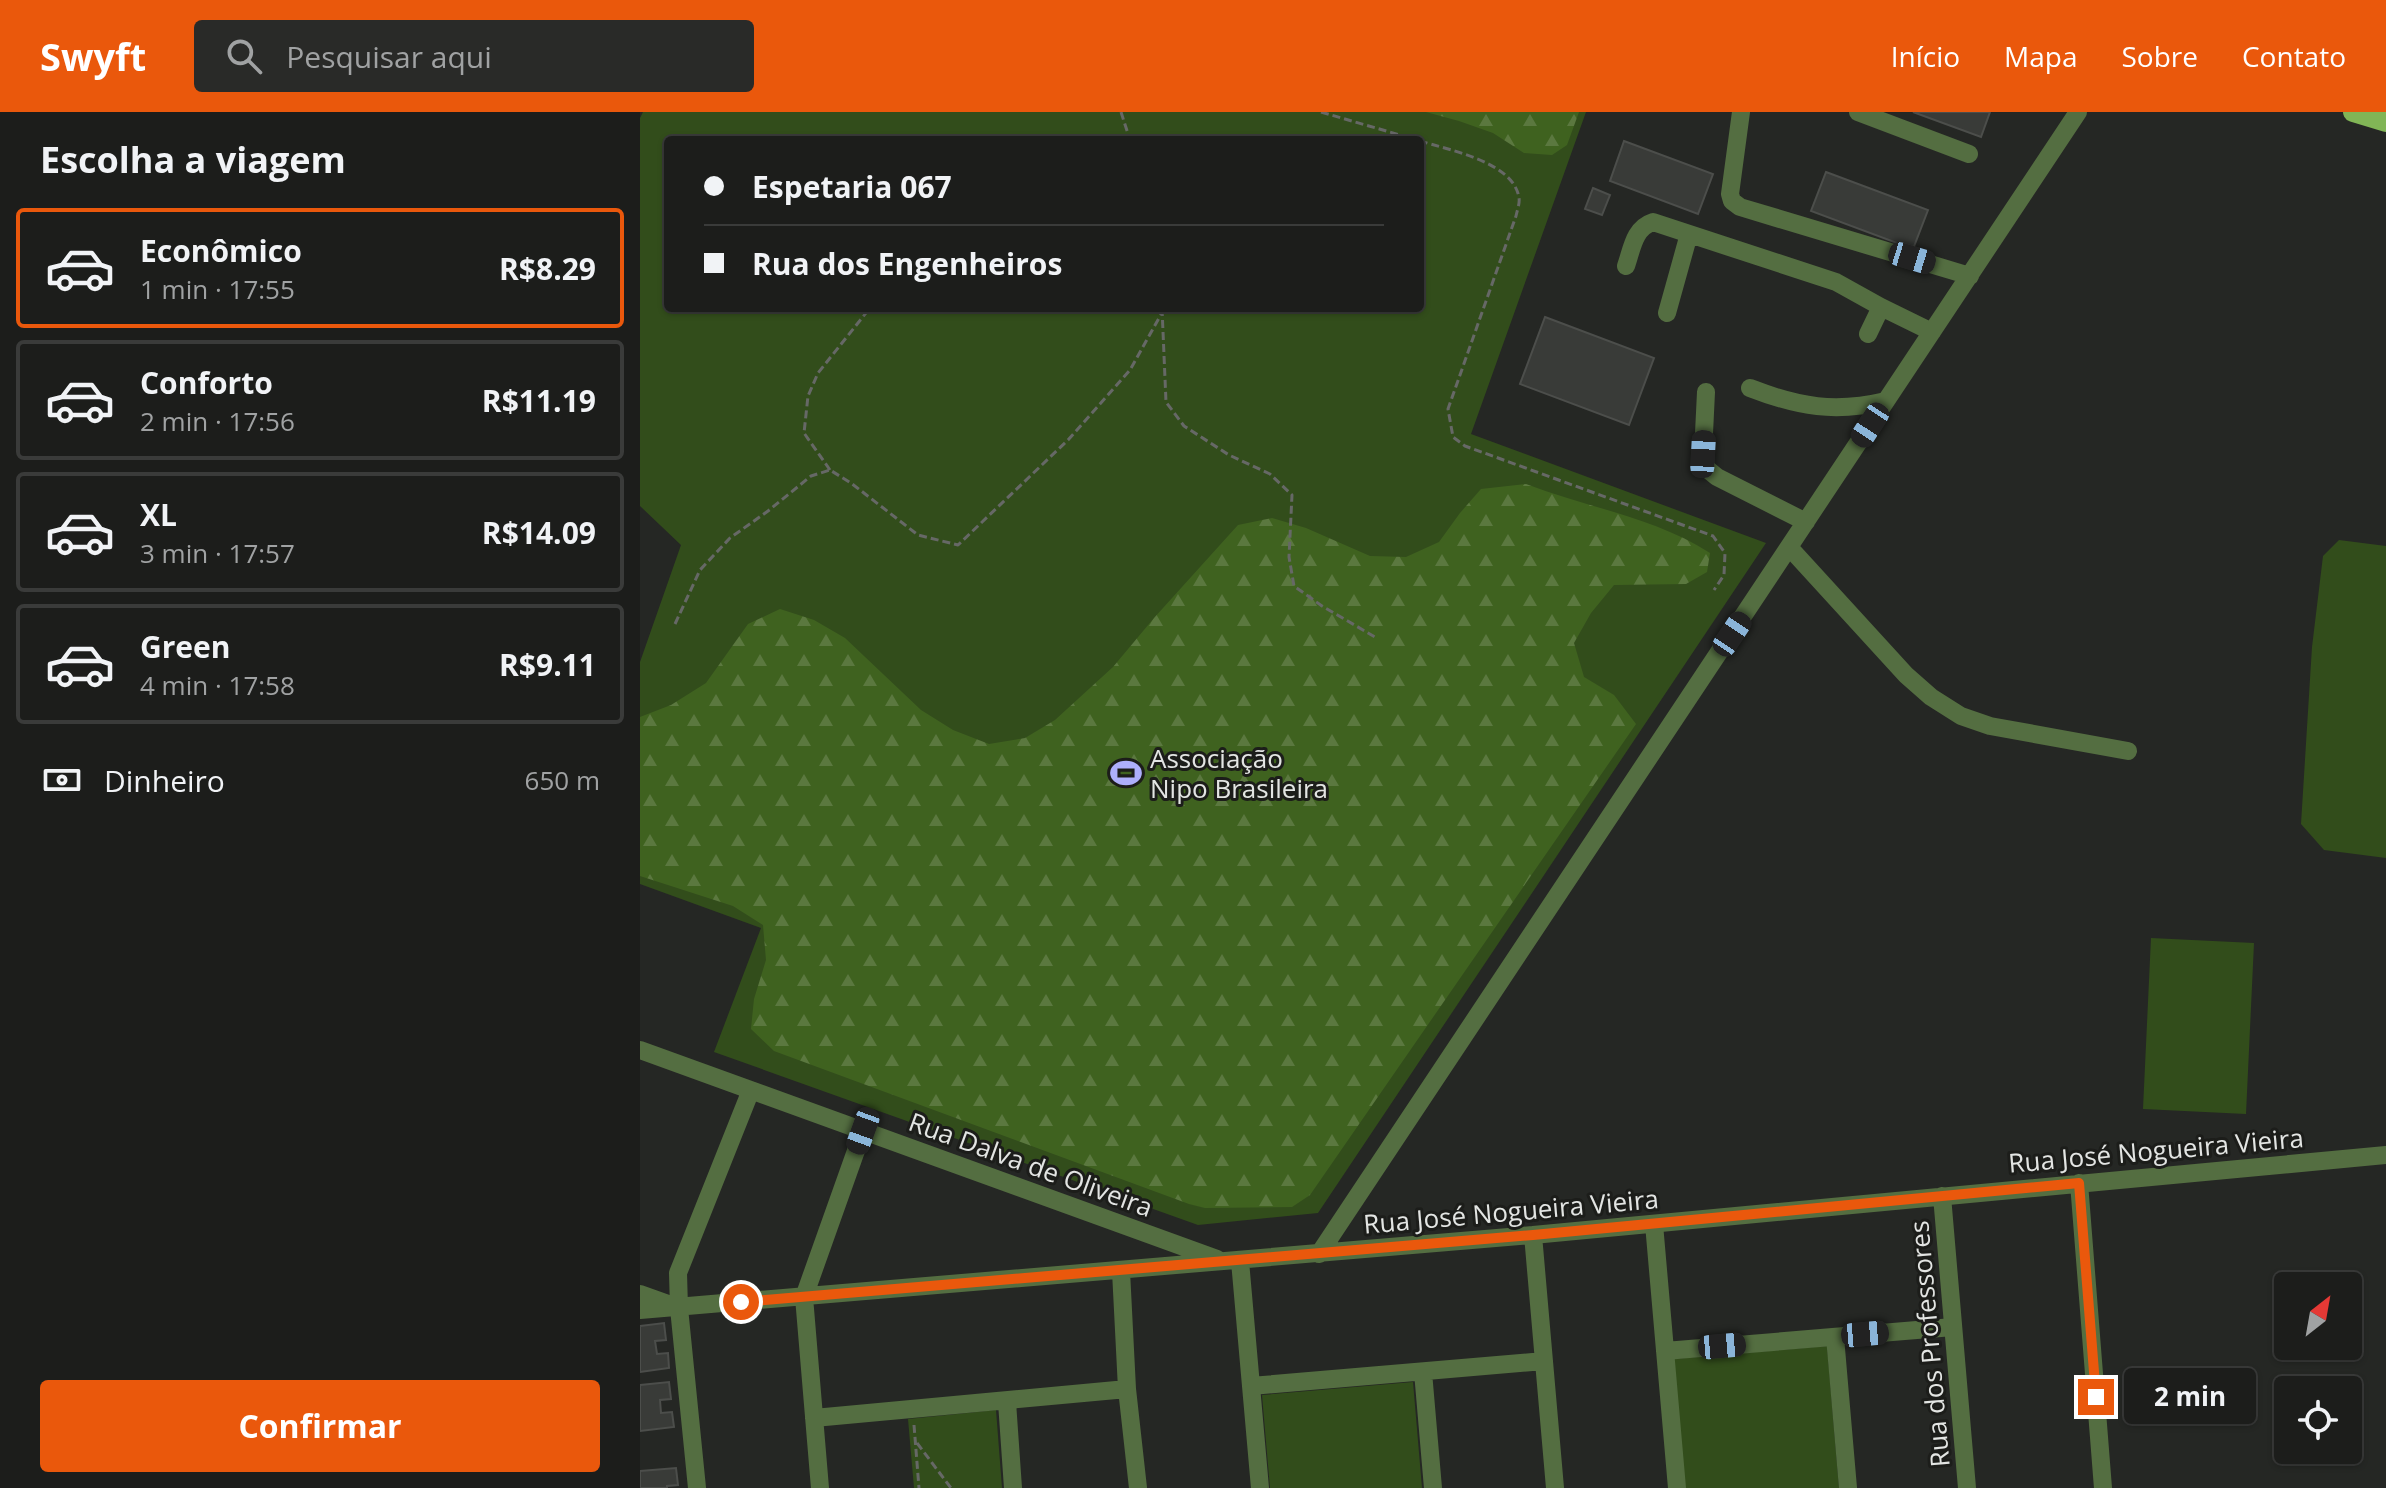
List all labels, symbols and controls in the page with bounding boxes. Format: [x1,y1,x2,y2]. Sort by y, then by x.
search box [194,20,754,92]
text: Swyft [40,30,146,82]
icon: search [222,34,266,78]
text: Pesquisar aqui [286,36,492,77]
text: Início [1891,37,1960,75]
text: Mapa [2004,37,2077,75]
text: Sobre [2121,37,2198,75]
text: Contato [2242,37,2346,75]
text: Escolha a viagem [40,135,346,184]
text: Espetaria 067 [752,166,952,207]
text: Econômico [140,230,302,271]
icon: car [44,232,116,304]
car [1886,240,1938,276]
text: Rua dos Engenheiros [752,243,1062,284]
text: R$8.29 [499,248,596,289]
text: 1 min · 17:55 [140,271,295,307]
text: Conforto [140,362,273,403]
icon: car [44,364,116,436]
text: R$11.19 [482,380,596,421]
car [1847,398,1893,452]
text: 2 min · 17:56 [140,403,295,439]
car [1690,429,1716,479]
text: XL [140,494,177,535]
icon: car [44,496,116,568]
text: R$14.09 [482,512,596,553]
text: 3 min · 17:57 [140,535,295,571]
car [1709,607,1755,661]
text: Green [140,626,231,667]
icon: car [44,628,116,700]
text: R$9.11 [499,644,596,685]
text: 4 min · 17:58 [140,667,295,703]
place label: Associação Nipo Brasileira [1150,740,1328,806]
sports icon: Associação Nipo Brasileira [1109,756,1143,790]
icon: cash [40,758,84,802]
text: Dinheiro [104,760,225,801]
text: 650 m [525,762,600,798]
street label: Rua Dalva de Oliveira [904,1103,1158,1225]
car [844,1104,882,1158]
street label: Rua José Nogueira Vieira [2007,1119,2305,1181]
street label: Rua José Nogueira Vieira [1362,1180,1660,1242]
street label: Rua dos Professores [1900,1219,1958,1469]
north arrow [2274,1272,2362,1360]
map controls [2274,1272,2362,1464]
route start [723,1284,759,1320]
car [1840,1320,1890,1348]
car [1697,1332,1747,1360]
callout: 2 min [2124,1369,2256,1425]
button: locate [2274,1376,2362,1464]
text: 2 min [2154,1378,2226,1414]
route end [2078,1379,2114,1415]
button: Confirmar [40,1380,600,1472]

